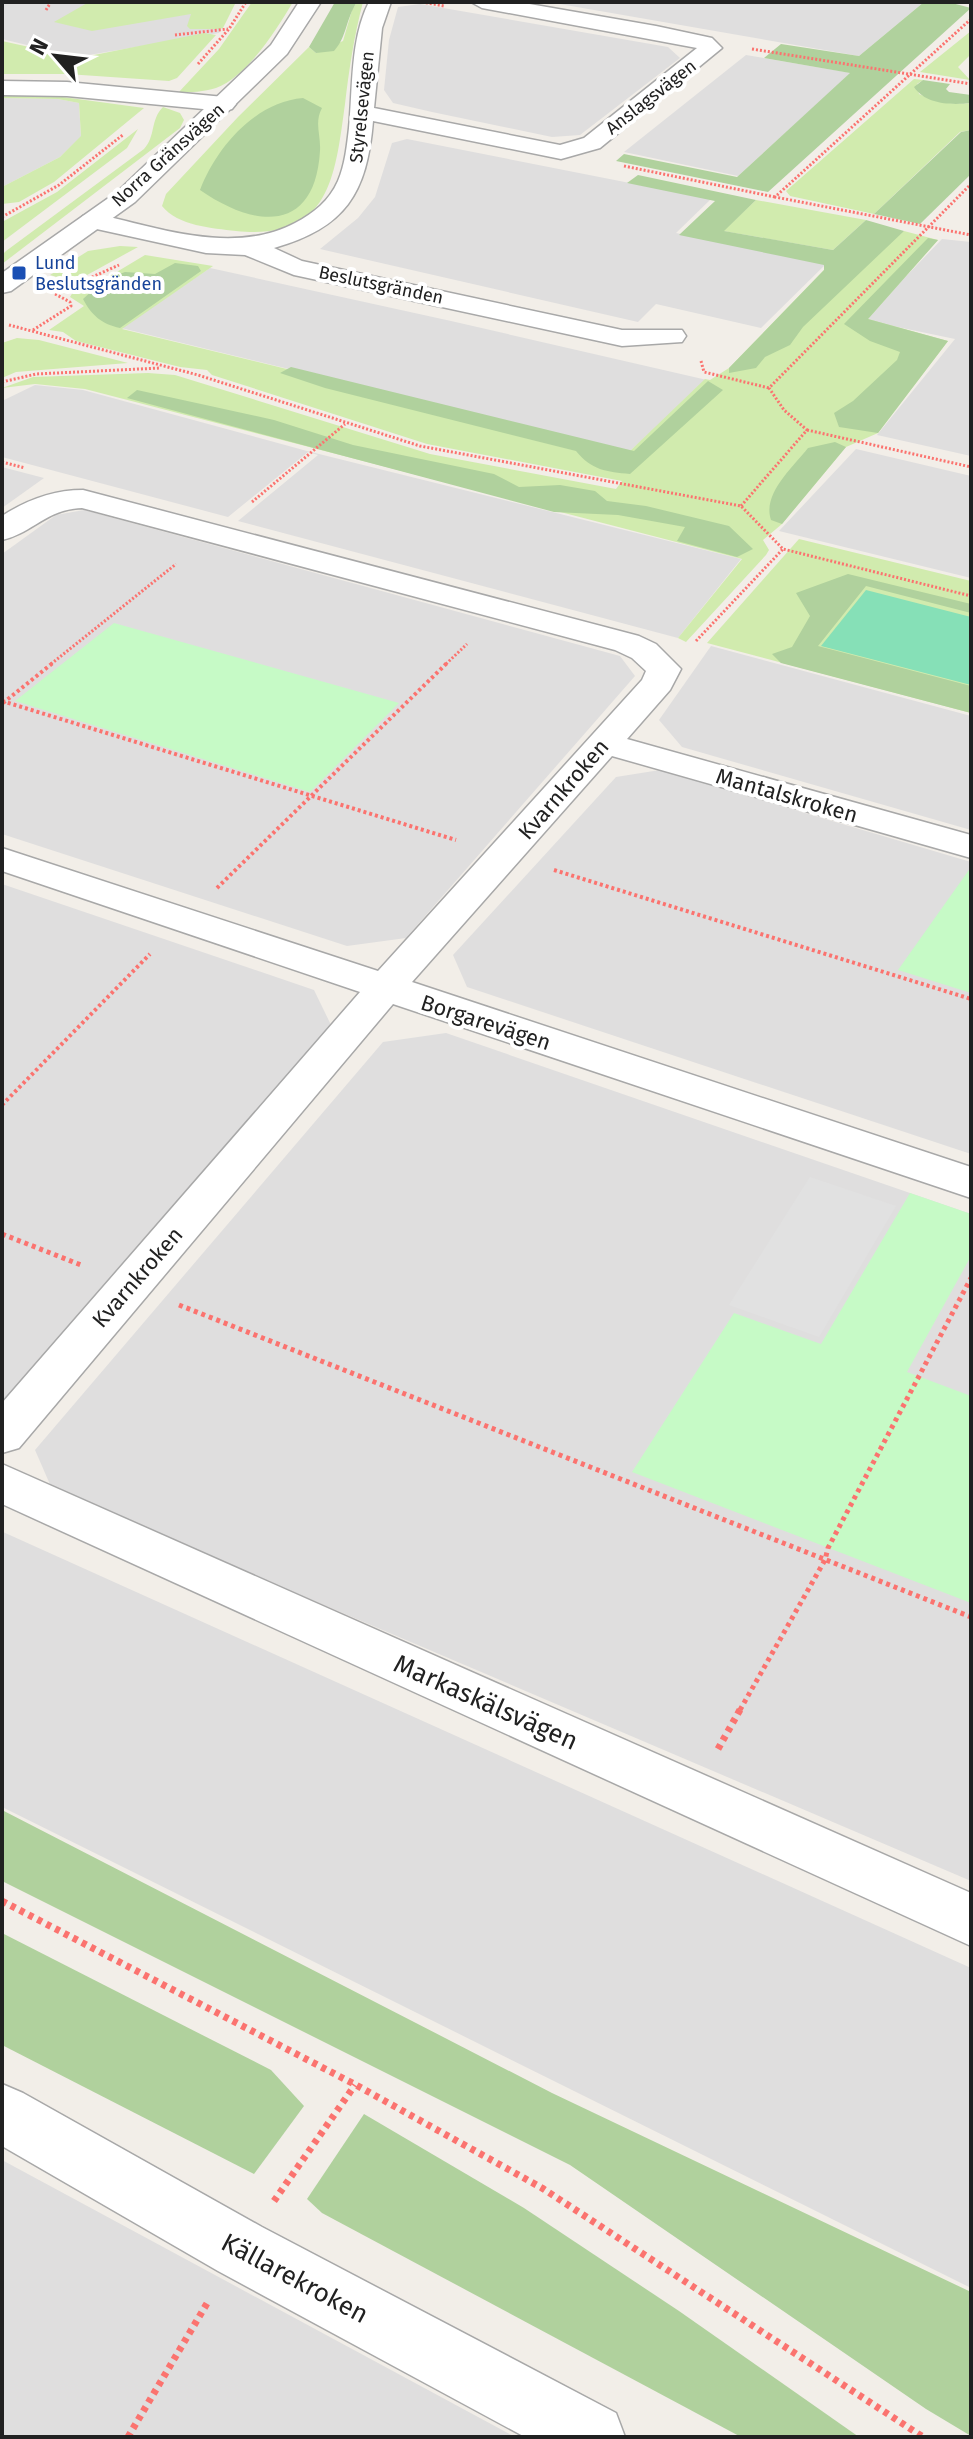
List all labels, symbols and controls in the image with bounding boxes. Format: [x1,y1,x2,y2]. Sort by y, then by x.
north arrow [16,16,96,96]
text: N [23,34,54,60]
street label: Styrelsevägen [345,50,379,164]
street label: Anslagsvägen [601,55,701,139]
street label: Norra Gränsvägen [107,99,229,211]
place label: Lund Beslutsgränden [35,252,162,295]
street label: Beslutsgränden [317,261,445,309]
marker: Lund Beslutsgränden [10,264,28,282]
street label: Kvarnkroken [512,733,614,845]
street label: Mantalskroken [713,762,861,829]
street label: Borgarevägen [417,989,554,1056]
street label: Kvarnkroken [86,1221,188,1333]
street label: Markaskälsvägen [389,1648,583,1757]
street label: Källarekroken [216,2227,374,2330]

